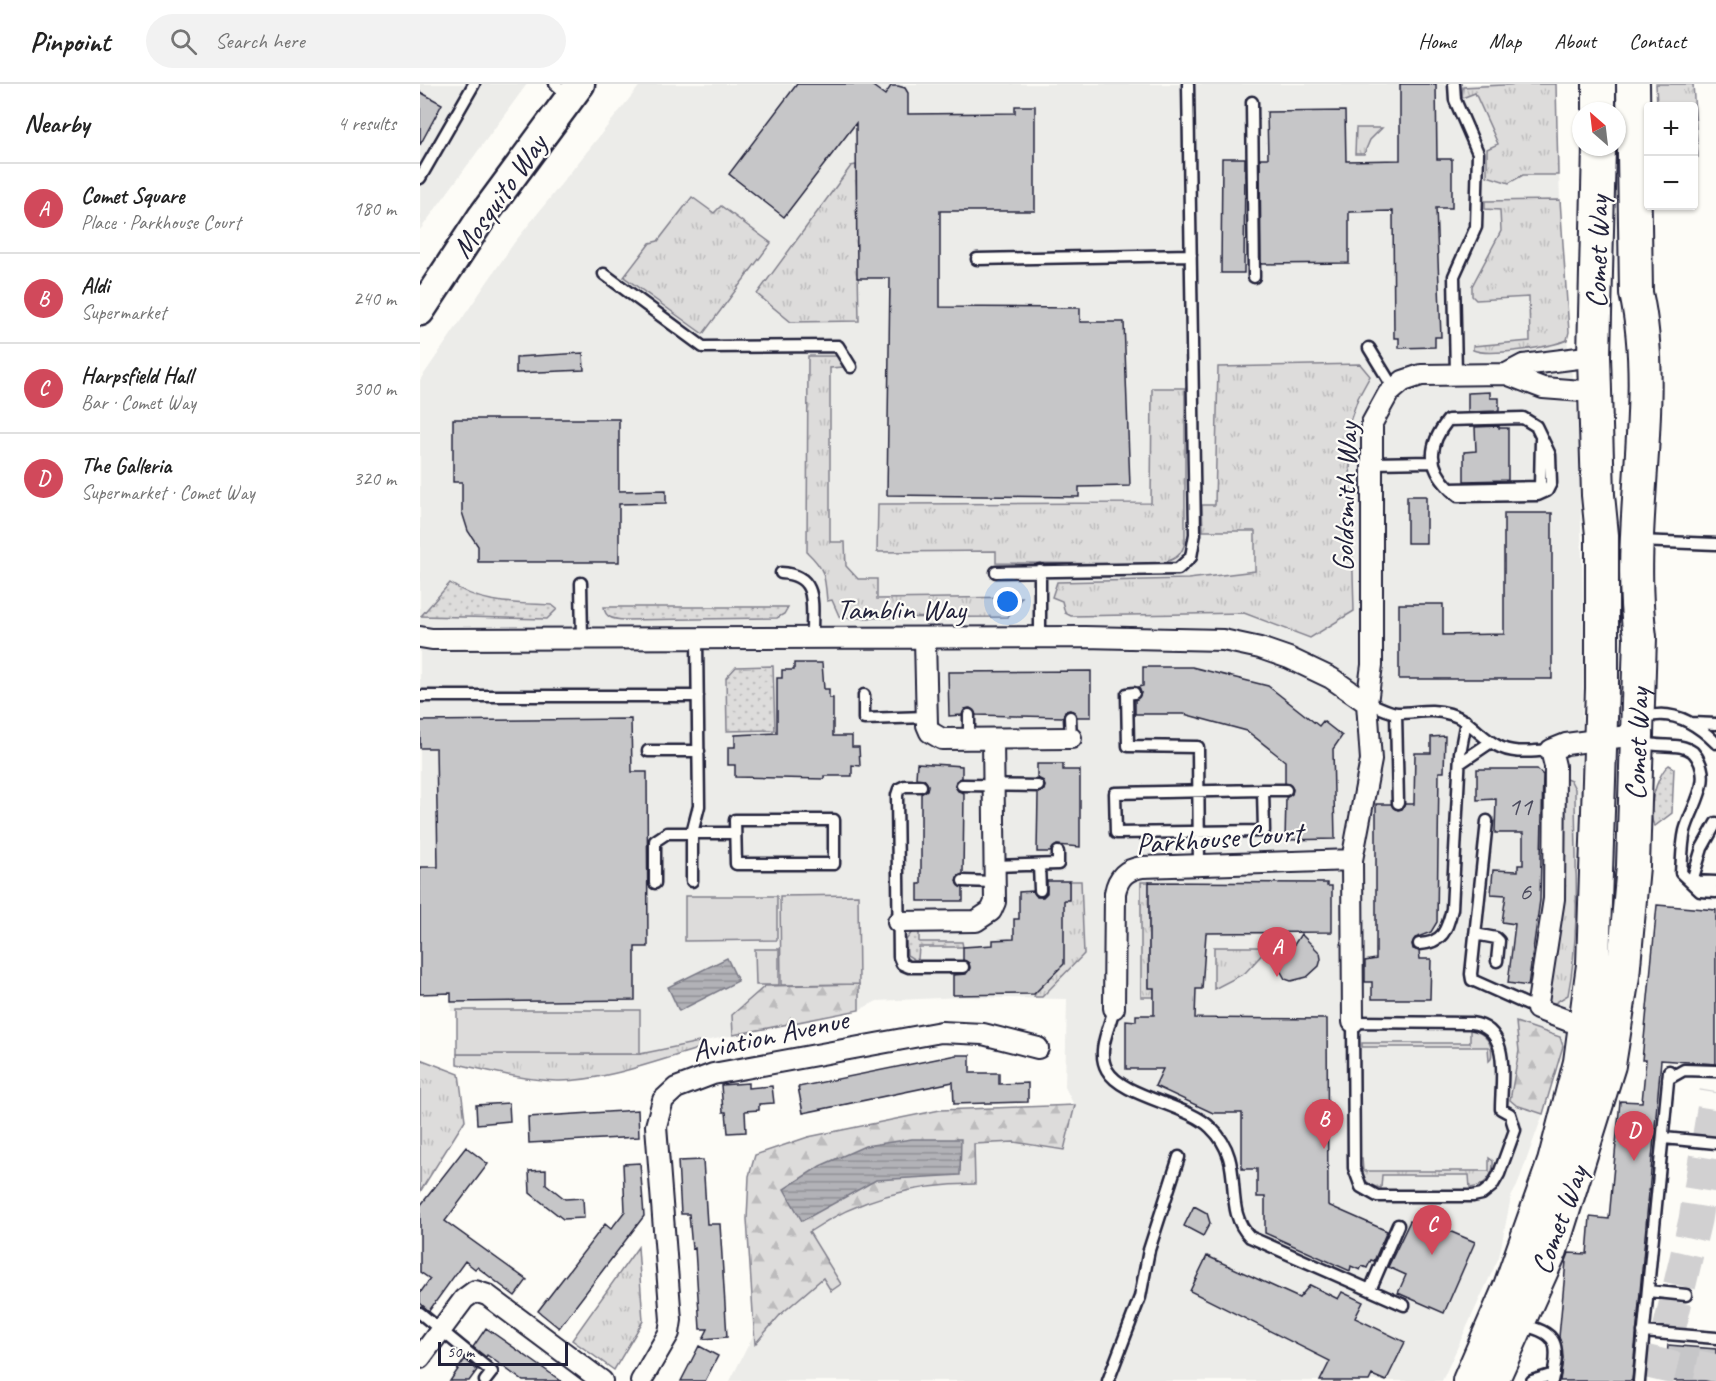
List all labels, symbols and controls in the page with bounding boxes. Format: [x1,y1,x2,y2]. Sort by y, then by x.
search box [146,14,566,68]
text: Pinpoint [30,24,110,59]
icon: search [167,25,200,58]
text: Search here [215,27,305,55]
text: Home [1418,28,1456,54]
text: Map [1489,28,1521,54]
text: About [1554,28,1596,54]
text: Contact [1629,28,1686,54]
north arrow [1572,102,1626,156]
map controls [1644,102,1698,210]
button: + [1644,102,1698,156]
text: Nearby [24,107,89,140]
text: 4 results [337,111,396,136]
street label: Mosquito Way [443,125,557,265]
button: − [1644,156,1698,210]
text: Comet Square [81,182,184,210]
street label: Comet Way [1577,193,1617,309]
text: A [38,196,49,221]
text: 180 m [353,196,396,221]
text: Place · Parkhouse Court [81,210,241,235]
text: Aldi [81,272,109,300]
text: B [38,286,49,311]
text: 240 m [353,286,396,311]
text: Supermarket [81,300,166,325]
text: Harpsfield Hall [81,362,193,390]
text: C [39,376,48,401]
text: 300 m [353,376,396,401]
text: Bar · Comet Way [81,390,196,415]
street label: Goldsmith Way [1323,419,1367,572]
text: The Galleria [81,452,171,480]
text: D [38,466,49,491]
text: 320 m [353,466,396,491]
text: Supermarket · Comet Way [81,480,255,505]
your location [993,587,1022,616]
street label: Tamblin Way [836,590,968,628]
street label: Comet Way [1616,684,1658,801]
house number: 11 [1508,789,1534,823]
street label: Parkhouse Court [1135,813,1308,863]
house number: 6 [1519,874,1532,908]
pin: A [1258,928,1296,977]
street label: Aviation Avenue [688,999,854,1070]
pin: B [1304,1100,1344,1149]
pin: D [1614,1112,1654,1161]
street label: Comet Way [1522,1158,1597,1279]
pin: C [1412,1206,1452,1255]
scale bar [438,1339,568,1366]
text: 50 m [447,1342,474,1362]

